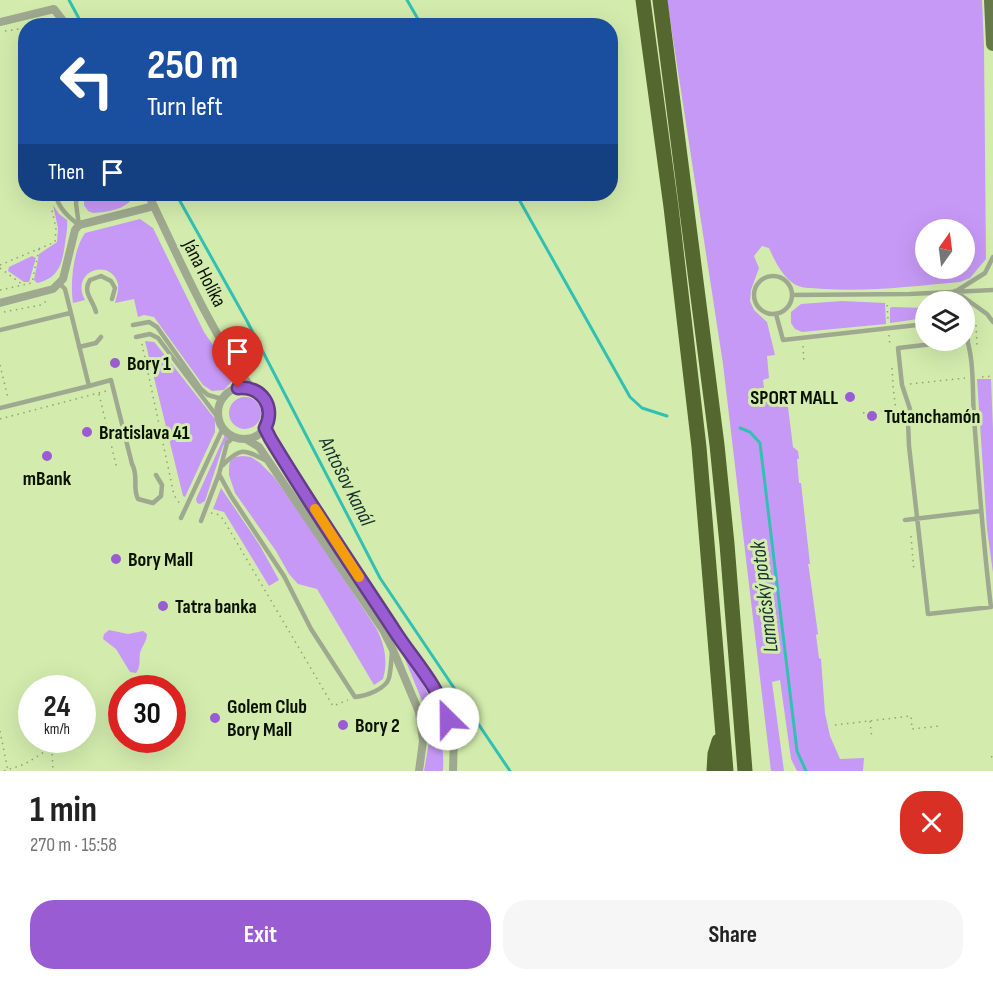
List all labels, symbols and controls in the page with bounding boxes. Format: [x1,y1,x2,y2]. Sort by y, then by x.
text: 250 m [147,40,238,91]
icon: left [48,42,126,120]
text: Turn left [147,91,223,123]
icon: arrive [96,156,129,189]
text: Then [48,159,84,186]
north arrow [915,219,975,279]
map controls [915,219,975,351]
street label: Jána Holíka [177,235,231,311]
button: layers [915,291,975,351]
pin [212,326,263,388]
icon: arrive [221,335,254,368]
place label: Bory 1 [127,352,171,376]
marker: Bory 1 [108,356,122,370]
place label: SPORT MALL [750,386,838,410]
marker: SPORT MALL [843,390,857,404]
place label: Tutanchamón [884,405,980,429]
marker: Tutanchamón [865,409,879,423]
place label: Bratislava 41 [99,421,190,445]
marker: Bratislava 41 [80,425,94,439]
water label: Antošov kanál [313,432,380,531]
marker: mBank [40,449,54,463]
place label: mBank [23,467,72,491]
water label: Lamačský potok [745,539,784,654]
place label: Bory Mall [128,548,193,572]
marker: Bory Mall [109,552,123,566]
place label: Tatra banka [175,595,257,619]
marker: Tatra banka [156,599,170,613]
speed limit sign: 30 [108,675,186,753]
position arrow [416,687,480,751]
text: 24 [44,689,70,725]
place label: Golem Club Bory Mall [227,695,307,742]
marker: Golem Club Bory Mall [208,711,222,725]
place label: Bory 2 [355,714,400,738]
marker: Bory 2 [336,718,350,732]
text: km/h [44,720,70,739]
text: 1 min [30,789,97,832]
button: close [900,791,963,854]
text: 270 m · 15:58 [30,833,117,857]
button: Exit [30,900,491,969]
button: Share [503,900,963,969]

